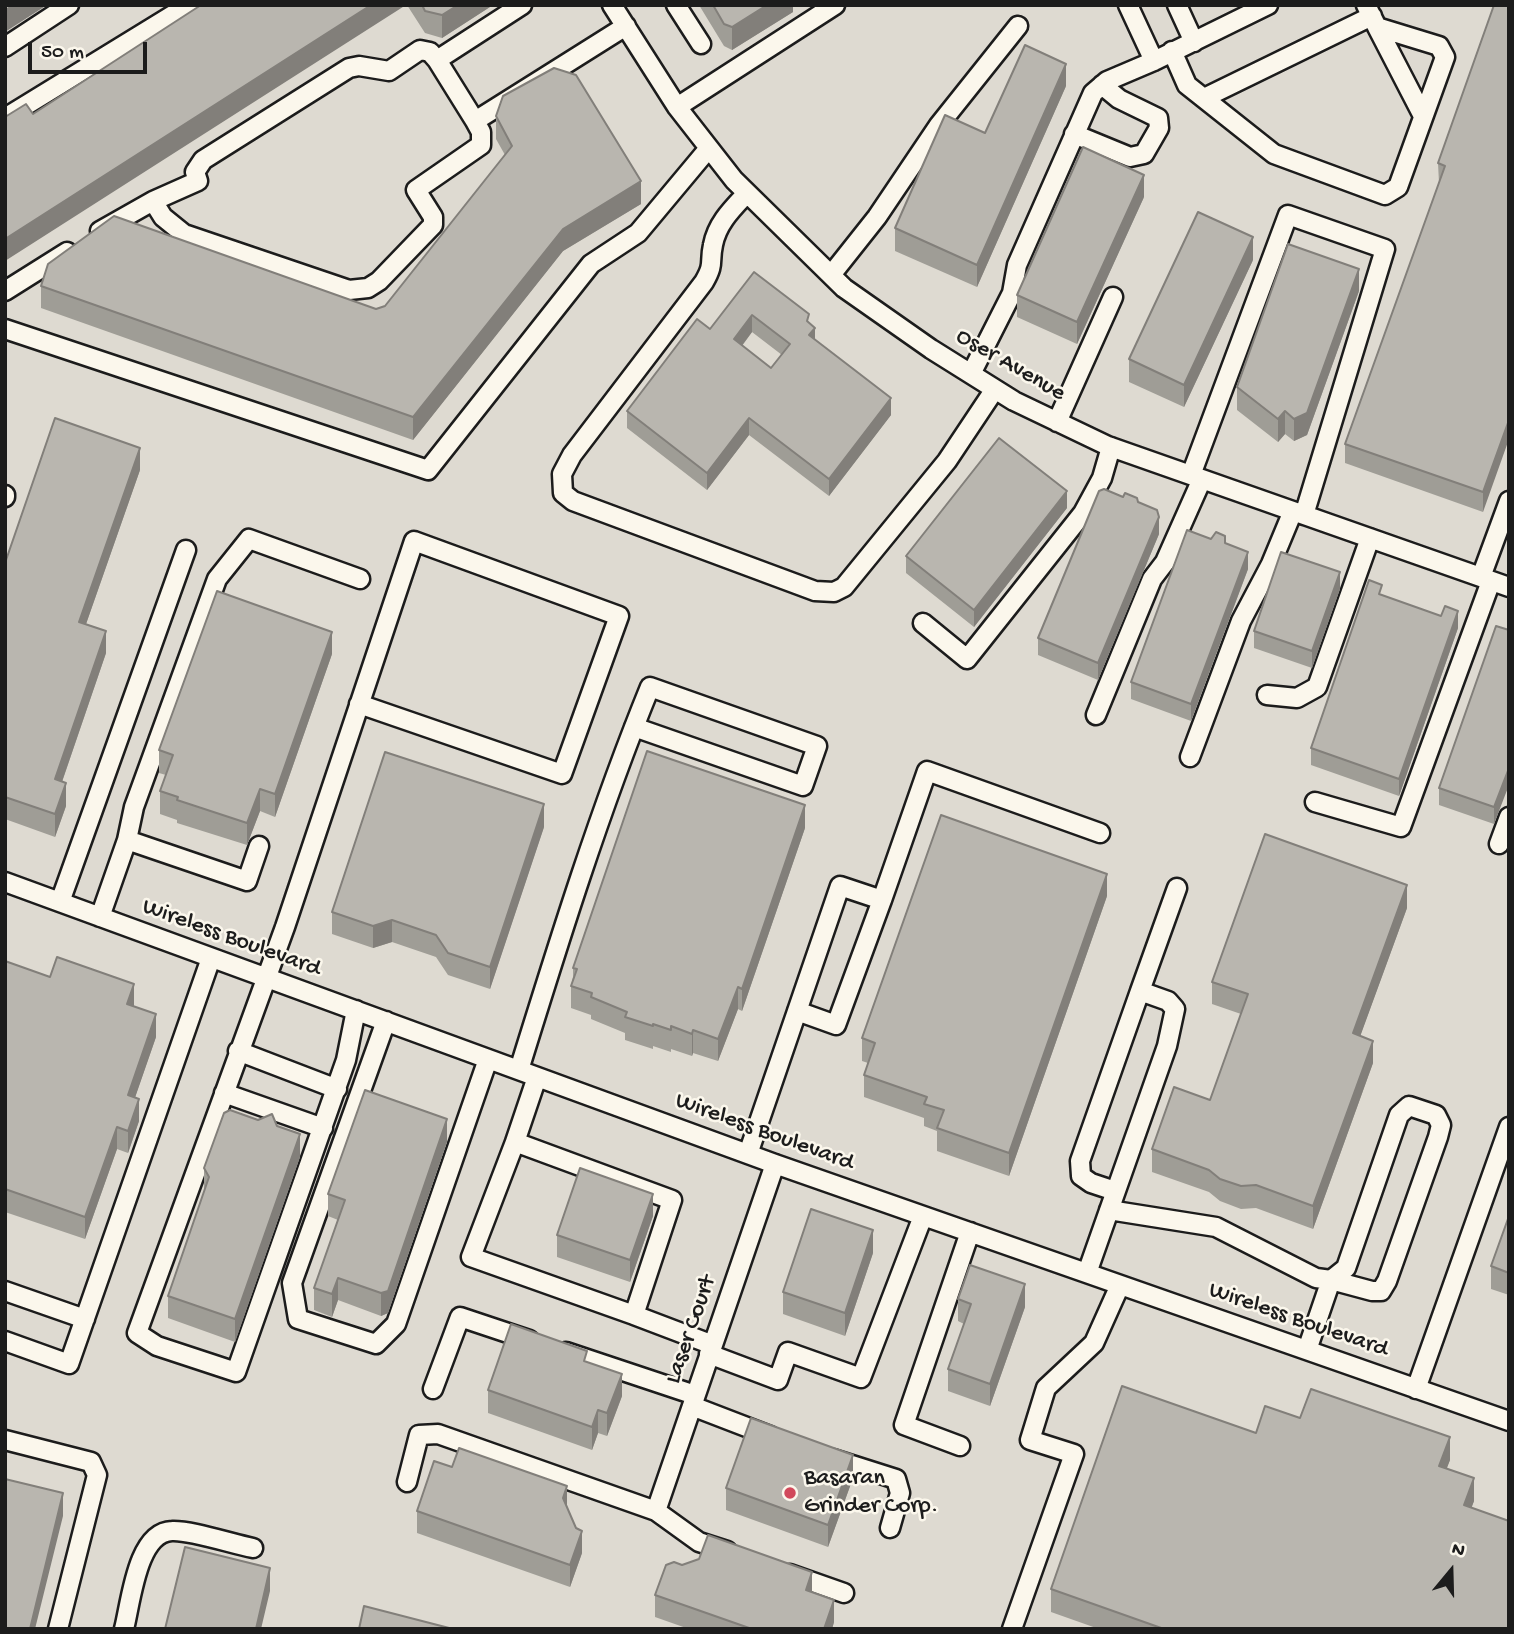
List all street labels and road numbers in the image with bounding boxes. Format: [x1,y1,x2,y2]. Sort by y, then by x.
street label: Oser Avenue [950,323,1070,409]
street label: Wireless Boulevard [138,893,324,985]
street label: Wireless Boulevard [671,1087,857,1179]
street label: Laser Court [660,1272,724,1388]
street label: Wireless Boulevard [1205,1277,1391,1365]

